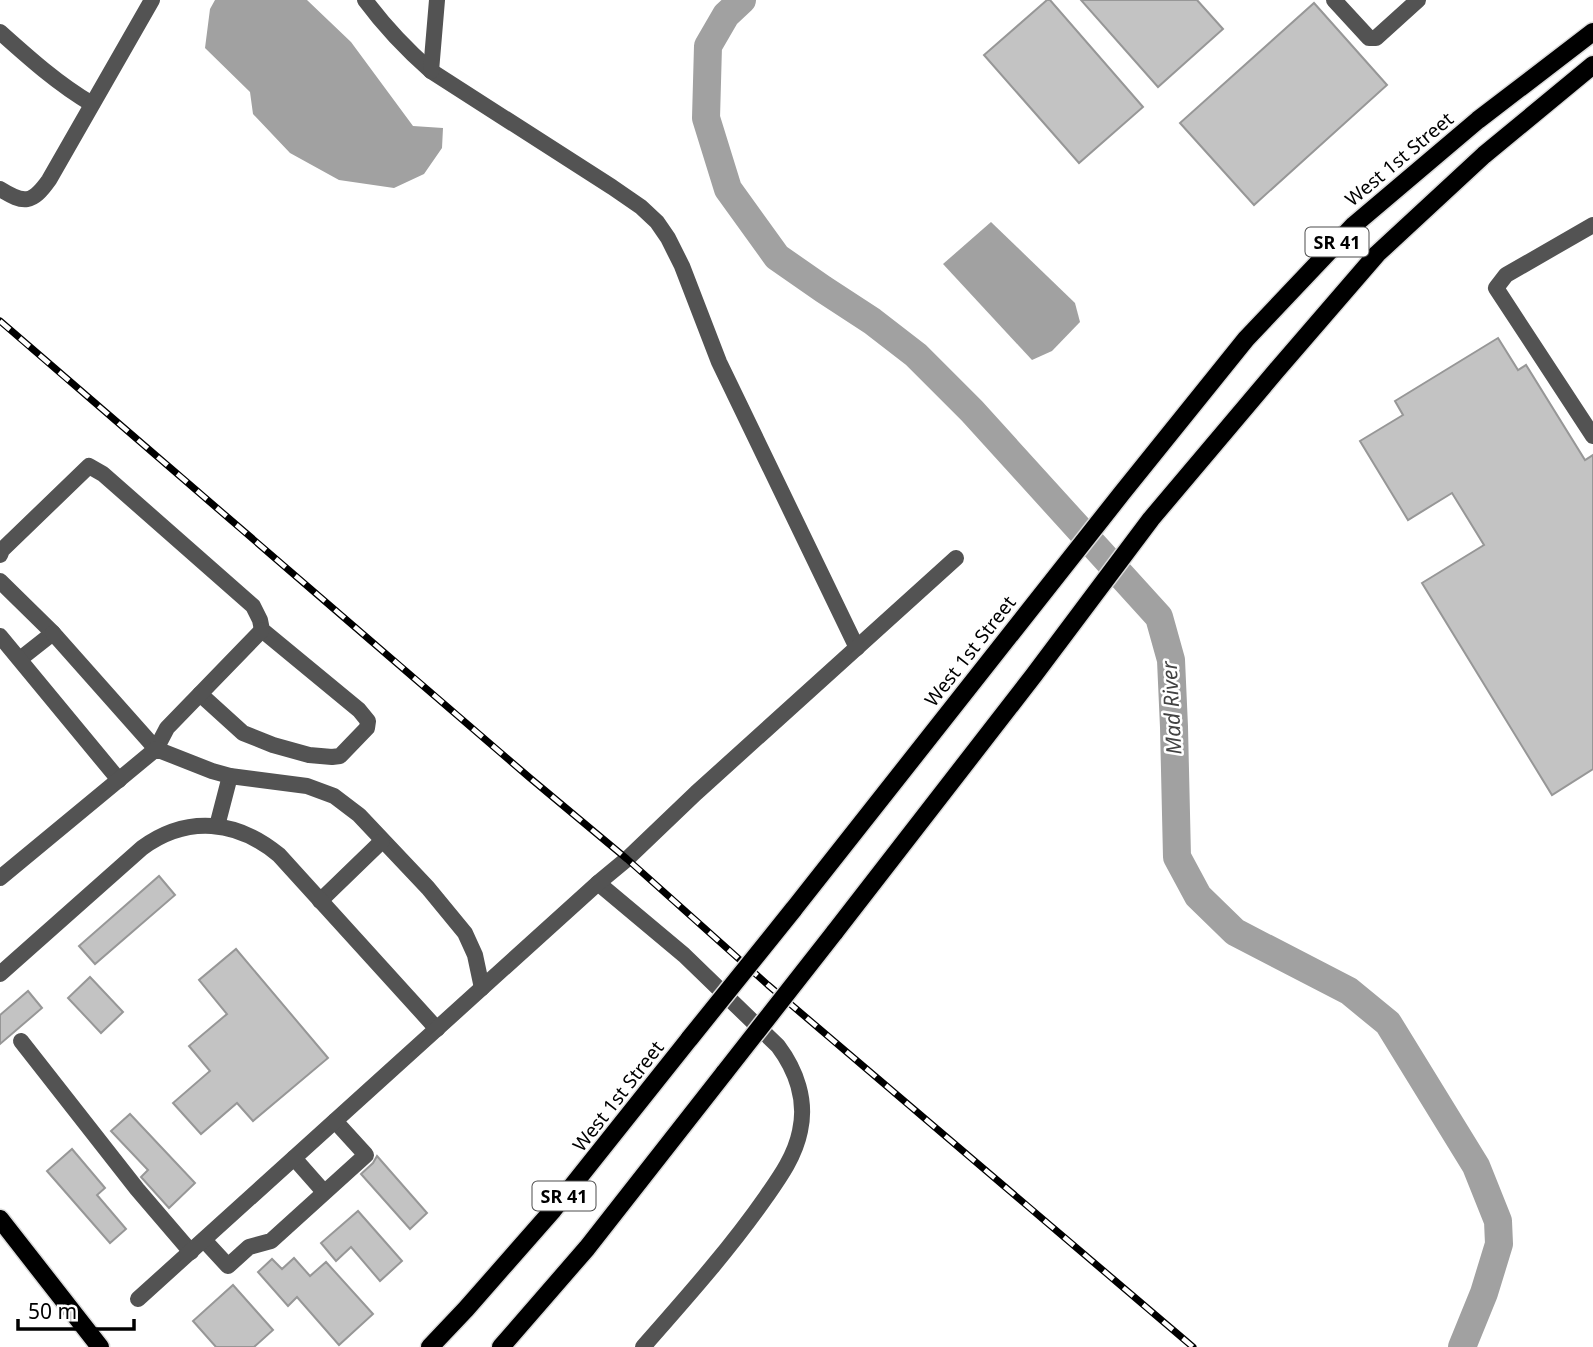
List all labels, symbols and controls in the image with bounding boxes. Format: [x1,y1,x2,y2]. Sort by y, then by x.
street label: West 1st Street [1339,106,1459,212]
road number: SR 41 [1306,228,1368,256]
street label: West 1st Street [919,590,1021,712]
water label: Mad River [1154,659,1187,755]
street label: West 1st Street [567,1035,669,1157]
road number: SR 41 [532,1182,596,1210]
scale bar [18,1288,133,1332]
text: 50 m [28,1297,77,1325]

